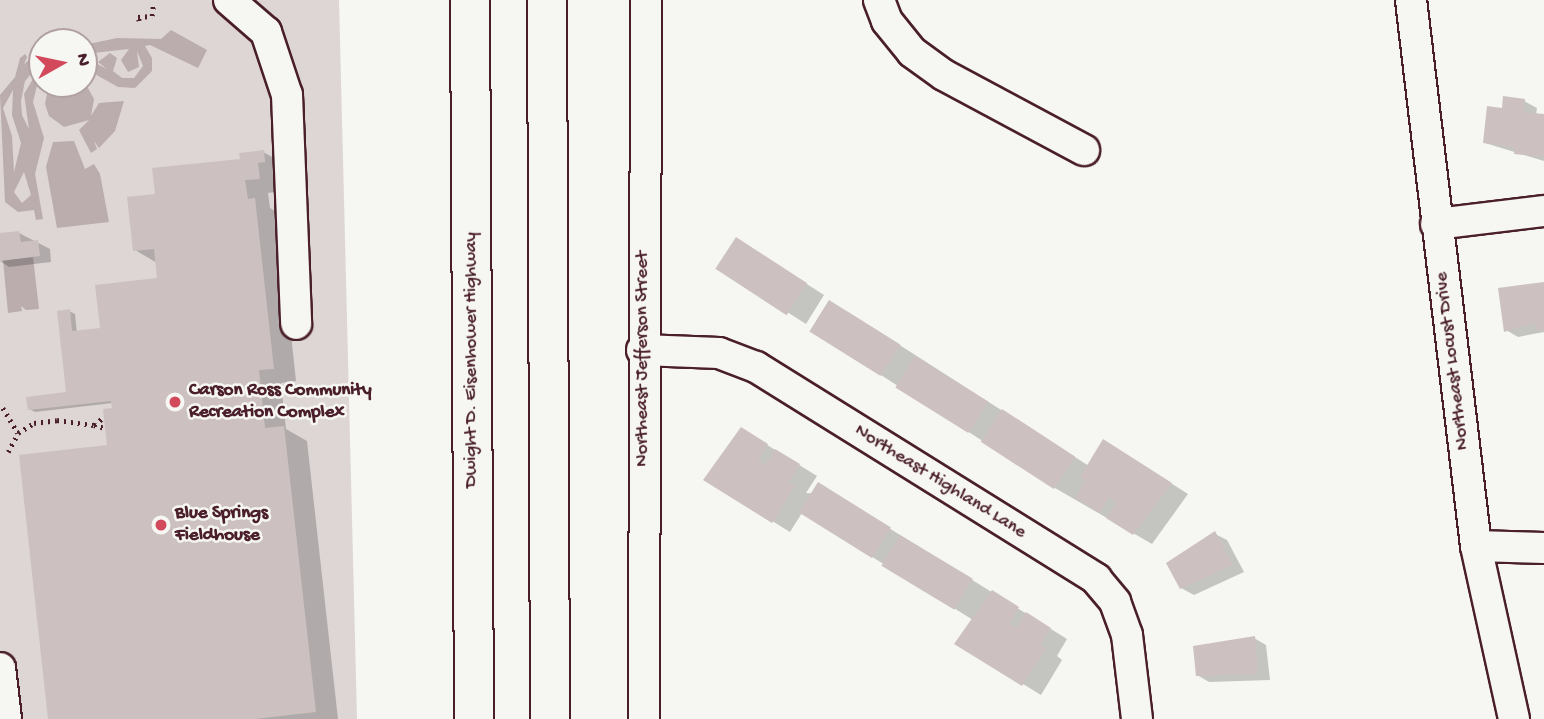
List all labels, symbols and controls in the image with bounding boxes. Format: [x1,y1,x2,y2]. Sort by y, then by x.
north arrow [28,28,98,98]
text: N [70,52,95,68]
street label: Dwight D. Eisenhower Highway [461,232,483,488]
street label: Northeast Jefferson Street [632,251,654,467]
street label: Northeast Locust Drive [1431,271,1475,451]
place label: Carson Ross Community Recreation Complex [189,380,372,424]
marker: Carson Ross Community Recreation Complex [167,394,183,410]
street label: Northeast Highland Lane [850,420,1030,544]
place label: Blue Springs Fieldhouse [175,503,268,547]
marker: Blue Springs Fieldhouse [153,517,169,533]

